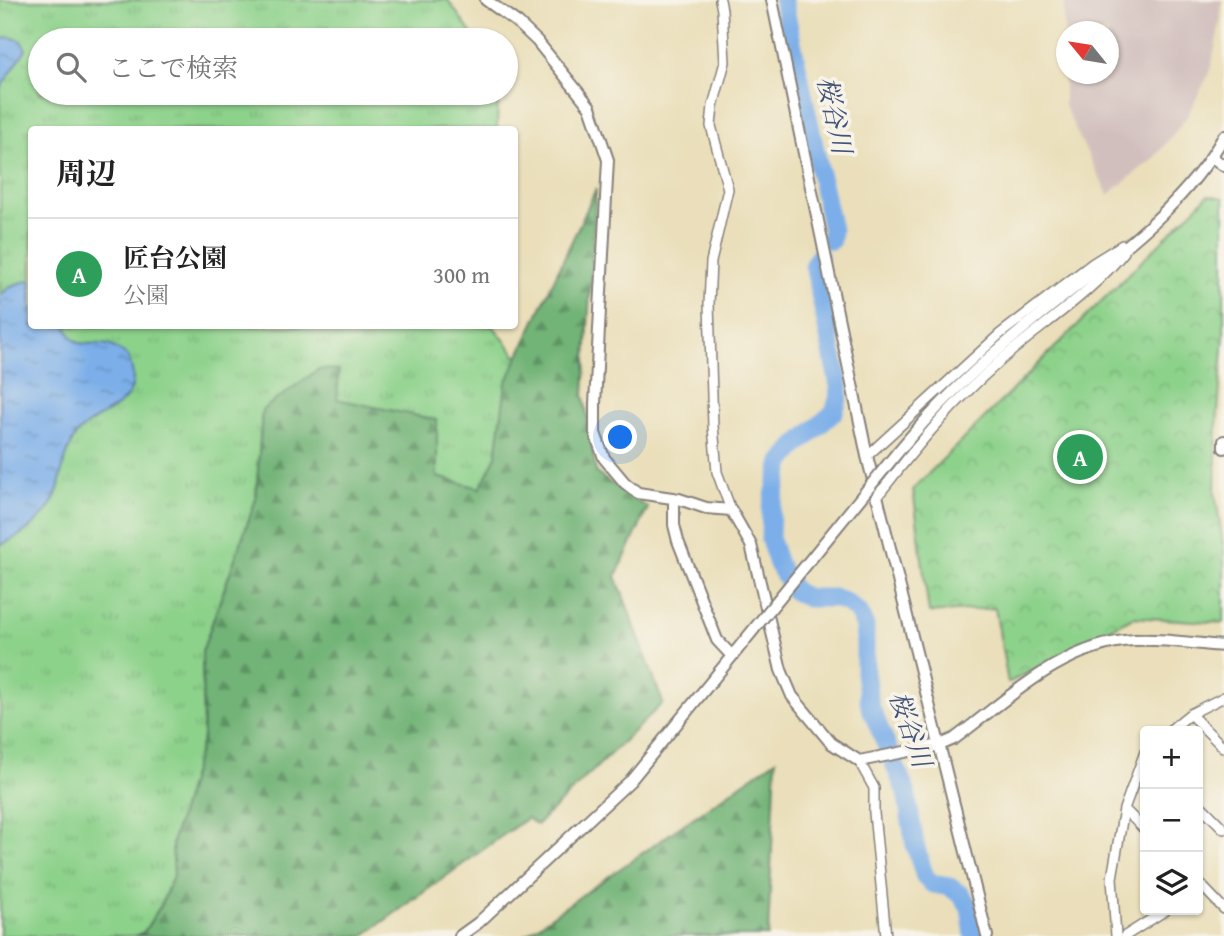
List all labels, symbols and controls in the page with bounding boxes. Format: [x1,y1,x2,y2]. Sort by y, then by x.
north arrow [1056,21,1119,84]
search box [28,28,518,105]
icon: search [52,48,90,86]
text: ここで検索 [108,48,238,87]
water label: 桜谷川 [808,73,863,160]
text: 周辺 [56,151,116,195]
text: 匠台公園 [123,238,227,277]
text: A [72,258,86,291]
text: 300 m [433,258,490,291]
text: 公園 [123,278,169,311]
your location [603,420,637,454]
pin: A [1057,431,1103,483]
water label: 桜谷川 [880,686,943,775]
map controls [1140,726,1203,915]
button: + [1140,726,1203,789]
button: − [1140,789,1203,852]
button: layers [1140,852,1203,915]

